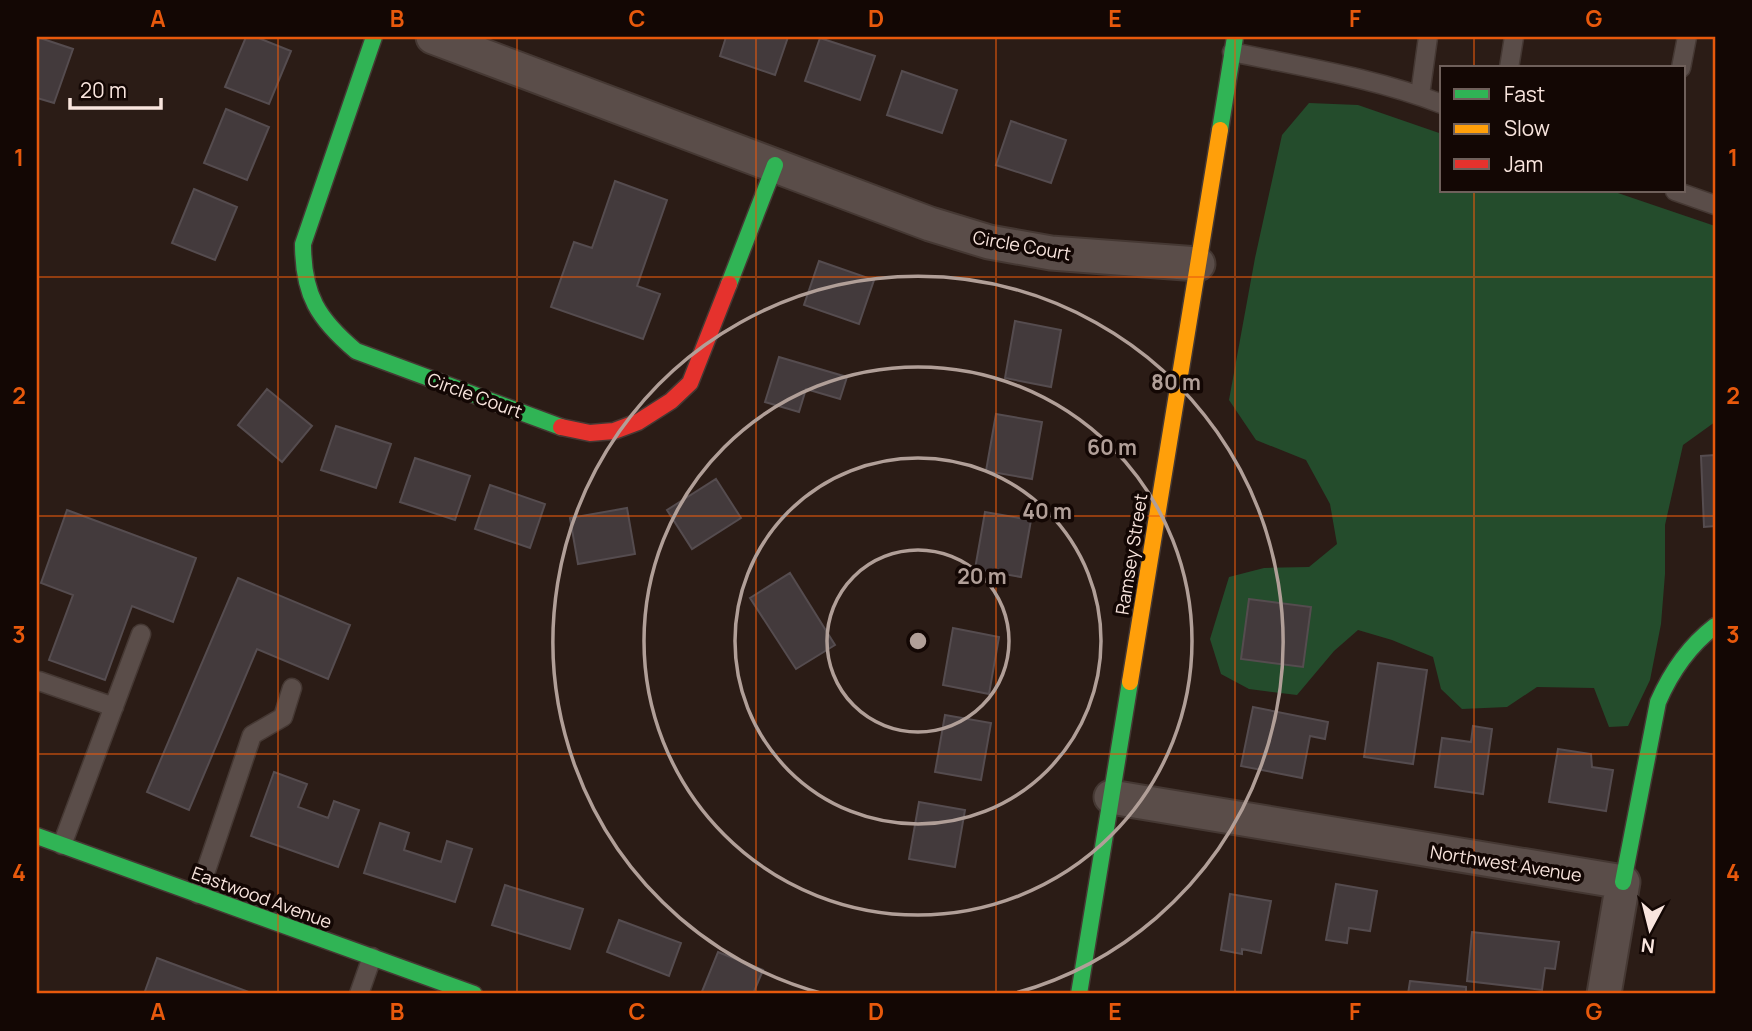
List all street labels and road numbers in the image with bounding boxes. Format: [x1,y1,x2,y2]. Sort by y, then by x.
street label: Circle Court [971,225,1073,265]
street label: Circle Court [424,367,526,423]
street label: Ramsey Street [1110,492,1152,616]
street label: Northwest Avenue [1428,839,1584,887]
street label: Eastwood Avenue [189,860,335,934]

